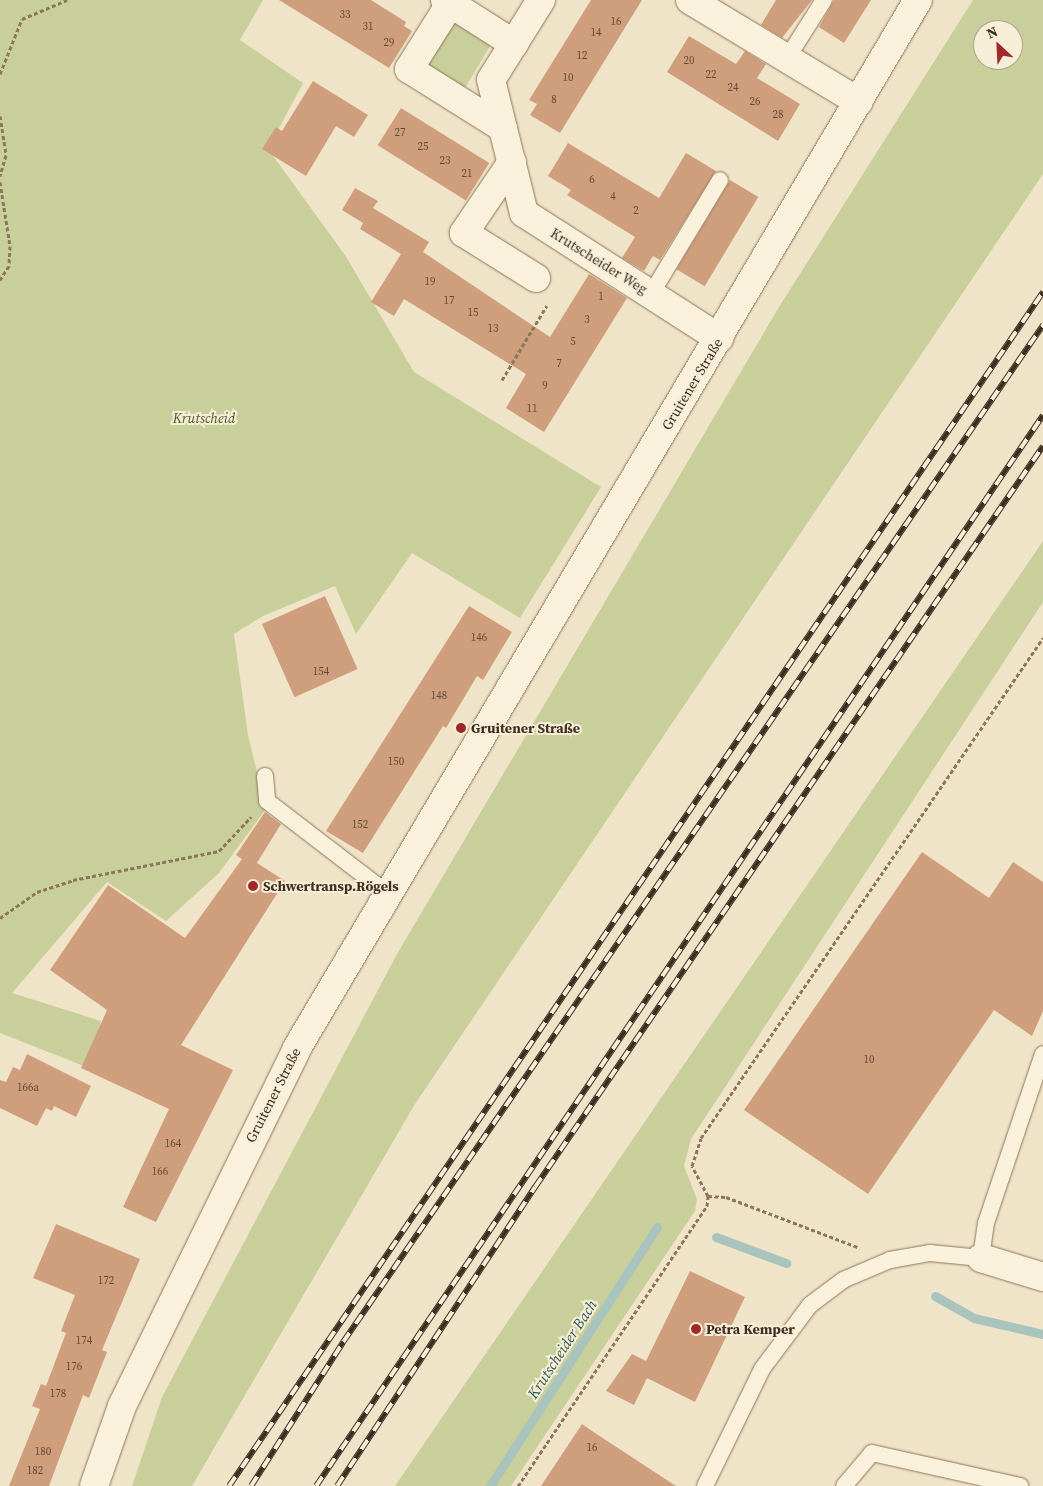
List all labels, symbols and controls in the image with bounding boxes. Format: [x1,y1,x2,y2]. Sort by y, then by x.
house number: 33 [340,8,350,22]
house number: 16 [611,15,621,29]
house number: 31 [363,20,373,34]
north arrow [973,20,1023,70]
text: N [983,21,1001,44]
house number: 14 [591,26,601,40]
house number: 29 [384,36,394,50]
house number: 12 [577,49,587,63]
house number: 20 [684,54,694,68]
house number: 22 [706,68,716,82]
house number: 10 [563,71,573,85]
house number: 24 [728,81,738,95]
house number: 8 [551,93,557,107]
house number: 26 [750,95,760,109]
house number: 28 [773,108,783,122]
house number: 27 [395,126,405,140]
house number: 25 [418,140,428,154]
house number: 23 [440,154,450,168]
house number: 21 [462,167,472,181]
house number: 6 [589,173,595,187]
house number: 4 [610,190,616,204]
house number: 2 [633,204,639,218]
street label: Krutscheider Weg [547,224,651,298]
house number: 19 [425,275,435,289]
house number: 1 [598,290,604,304]
house number: 17 [444,294,454,308]
house number: 15 [468,306,478,320]
house number: 3 [584,313,590,327]
house number: 13 [488,322,498,336]
house number: 5 [570,335,576,349]
street label: Gruitener Straße [658,335,726,433]
house number: 7 [556,357,562,371]
house number: 9 [542,379,548,393]
house number: 11 [527,402,537,416]
park label: Krutscheid [173,410,235,426]
house number: 146 [471,631,487,645]
house number: 154 [313,665,329,679]
house number: 148 [431,689,447,703]
place label: Gruitener Straße [471,720,580,736]
marker: Gruitener Straße [455,722,467,734]
house number: 150 [388,755,404,769]
house number: 152 [352,818,368,832]
place label: Schwertransp.Rögels [263,878,399,894]
marker: Schwertransp.Rögels [247,880,259,892]
street label: Gruitener Straße [242,1045,304,1145]
house number: 10 [864,1053,874,1067]
house number: 166a [17,1081,39,1095]
house number: 164 [165,1137,181,1151]
house number: 166 [152,1165,168,1179]
house number: 172 [98,1274,114,1288]
water label: Krutscheider Bach [523,1296,601,1402]
place label: Petra Kemper [706,1321,795,1337]
marker: Petra Kemper [690,1323,702,1335]
house number: 174 [76,1334,92,1348]
house number: 176 [66,1360,82,1374]
house number: 178 [50,1387,66,1401]
house number: 16 [587,1441,597,1455]
house number: 180 [35,1445,51,1459]
house number: 182 [27,1464,43,1478]

